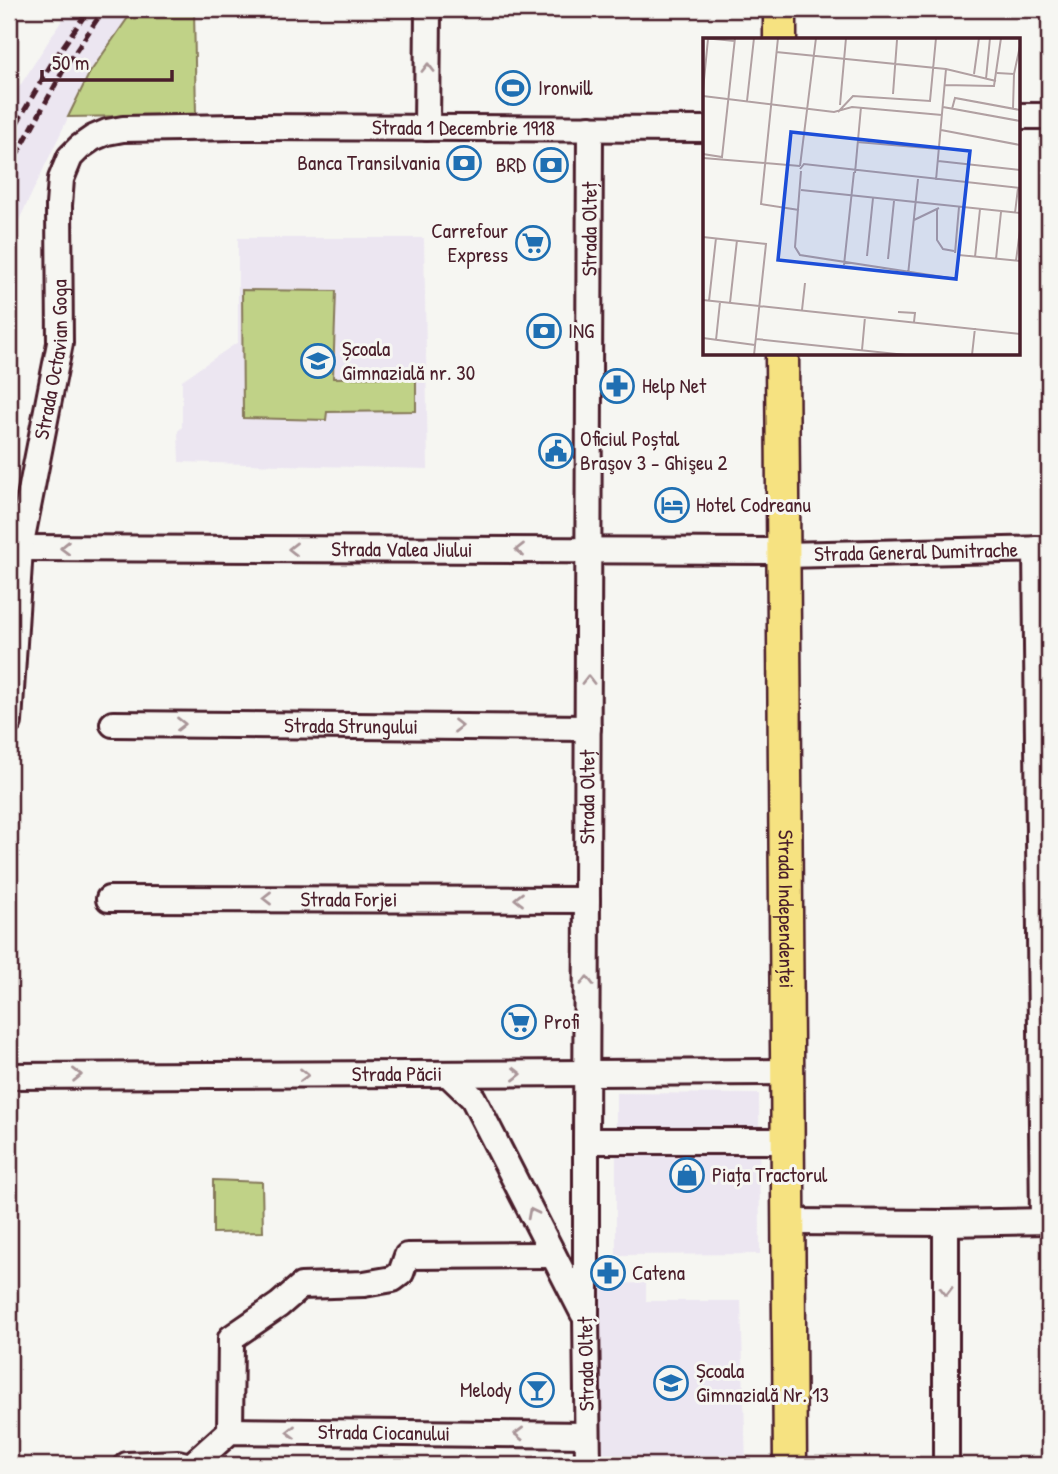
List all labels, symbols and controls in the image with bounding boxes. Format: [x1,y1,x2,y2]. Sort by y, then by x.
scale bar [42,38,172,82]
inset map [703,38,1020,355]
text: 50 m [52,48,89,77]
one-way arrow [420,63,436,73]
sports icon: Ironwill [494,69,532,107]
place label: Ironwill [538,73,593,102]
street label: Strada 1 Decembrie 1918 [372,113,555,142]
bank icon: Banca Transilvania [445,144,483,182]
bank icon: BRD [532,146,570,184]
place label: Banca Transilvania [297,148,440,177]
place label: BRD [496,150,526,179]
street label: Strada Olteț [574,181,604,276]
place label: Carrefour Express [431,216,508,269]
supermarket icon: Carrefour Express [514,224,552,262]
street label: Strada Octavian Goga [27,279,74,442]
bank icon: ING [525,312,563,350]
place label: ING [568,316,594,345]
place label: Școala Gimnazială nr. 30 [342,334,475,387]
school or university icon: Școala Gimnazială nr. 30 [299,342,337,380]
pharmacy icon: Help Net [598,367,636,405]
place label: Help Net [642,371,707,400]
place label: Oficiul Poștal Braşov 3 - Ghişeu 2 [580,424,728,477]
public building icon: Oficiul Poștal Braşov 3 - Ghişeu 2 [537,432,575,470]
hotel icon: Hotel Codreanu [653,486,691,524]
place label: Hotel Codreanu [696,490,812,519]
street label: Strada Valea Jiului [331,534,473,564]
street label: Strada General Dumitrache [814,535,1018,568]
one-way arrow [60,540,70,556]
one-way arrow [287,541,298,556]
one-way arrow [515,542,525,558]
one-way arrow [580,675,596,685]
street label: Strada Strungului [284,710,418,741]
one-way arrow [177,716,187,732]
one-way arrow [453,719,464,734]
street label: Strada Olteț [572,749,602,844]
street label: Strada Independenței [771,830,802,988]
street label: Strada Forjei [301,884,397,914]
one-way arrow [261,890,271,906]
one-way arrow [513,891,523,907]
one-way arrow [579,976,595,986]
supermarket icon: Profi [500,1003,538,1041]
place label: Profi [544,1007,580,1036]
street label: Strada Păcii [352,1059,442,1088]
one-way arrow [512,1066,523,1082]
one-way arrow [72,1067,83,1083]
one-way arrow [300,1067,310,1083]
shop icon: Piața Tractorul [668,1156,706,1194]
place label: Piața Tractorul [712,1160,828,1189]
one-way arrow [527,1208,541,1220]
pharmacy icon: Catena [589,1254,627,1292]
place label: Catena [632,1258,685,1287]
one-way arrow [938,1286,954,1297]
street label: Strada Olteț [570,1316,601,1412]
place label: Școala Gimnazială Nr. 13 [696,1356,829,1409]
school or university icon: Școala Gimnazială Nr. 13 [652,1364,690,1402]
bar icon: Melody [518,1371,556,1409]
place label: Melody [460,1375,512,1404]
street label: Strada Ciocanului [318,1417,450,1447]
one-way arrow [286,1424,296,1440]
one-way arrow [513,1426,524,1442]

